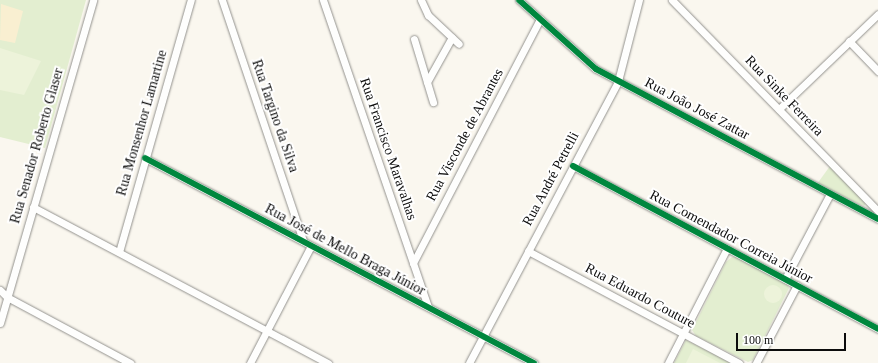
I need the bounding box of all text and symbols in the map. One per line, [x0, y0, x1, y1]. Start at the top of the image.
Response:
street label: Rua Monsenhor Lamartine [113, 48, 171, 198]
street label: Rua Sinke Ferreira [741, 52, 827, 140]
street label: Rua Targino da Silva [248, 57, 302, 175]
street label: Rua Visconde de Abrantes [423, 65, 507, 205]
street label: Rua Senador Roberto Glaser [7, 67, 67, 225]
street label: Rua João José Zattar [642, 74, 752, 144]
street label: Rua Francisco Maravalhas [356, 76, 420, 222]
street label: Rua André Petrelli [519, 129, 583, 229]
street label: Rua Comendador Correia Júnior [647, 187, 815, 287]
street label: Rua José de Mello Braga Júnior [262, 201, 428, 299]
street label: Rua Eduardo Couture [582, 260, 698, 332]
scale bar [738, 325, 848, 351]
text: 100 m [743, 333, 773, 347]

